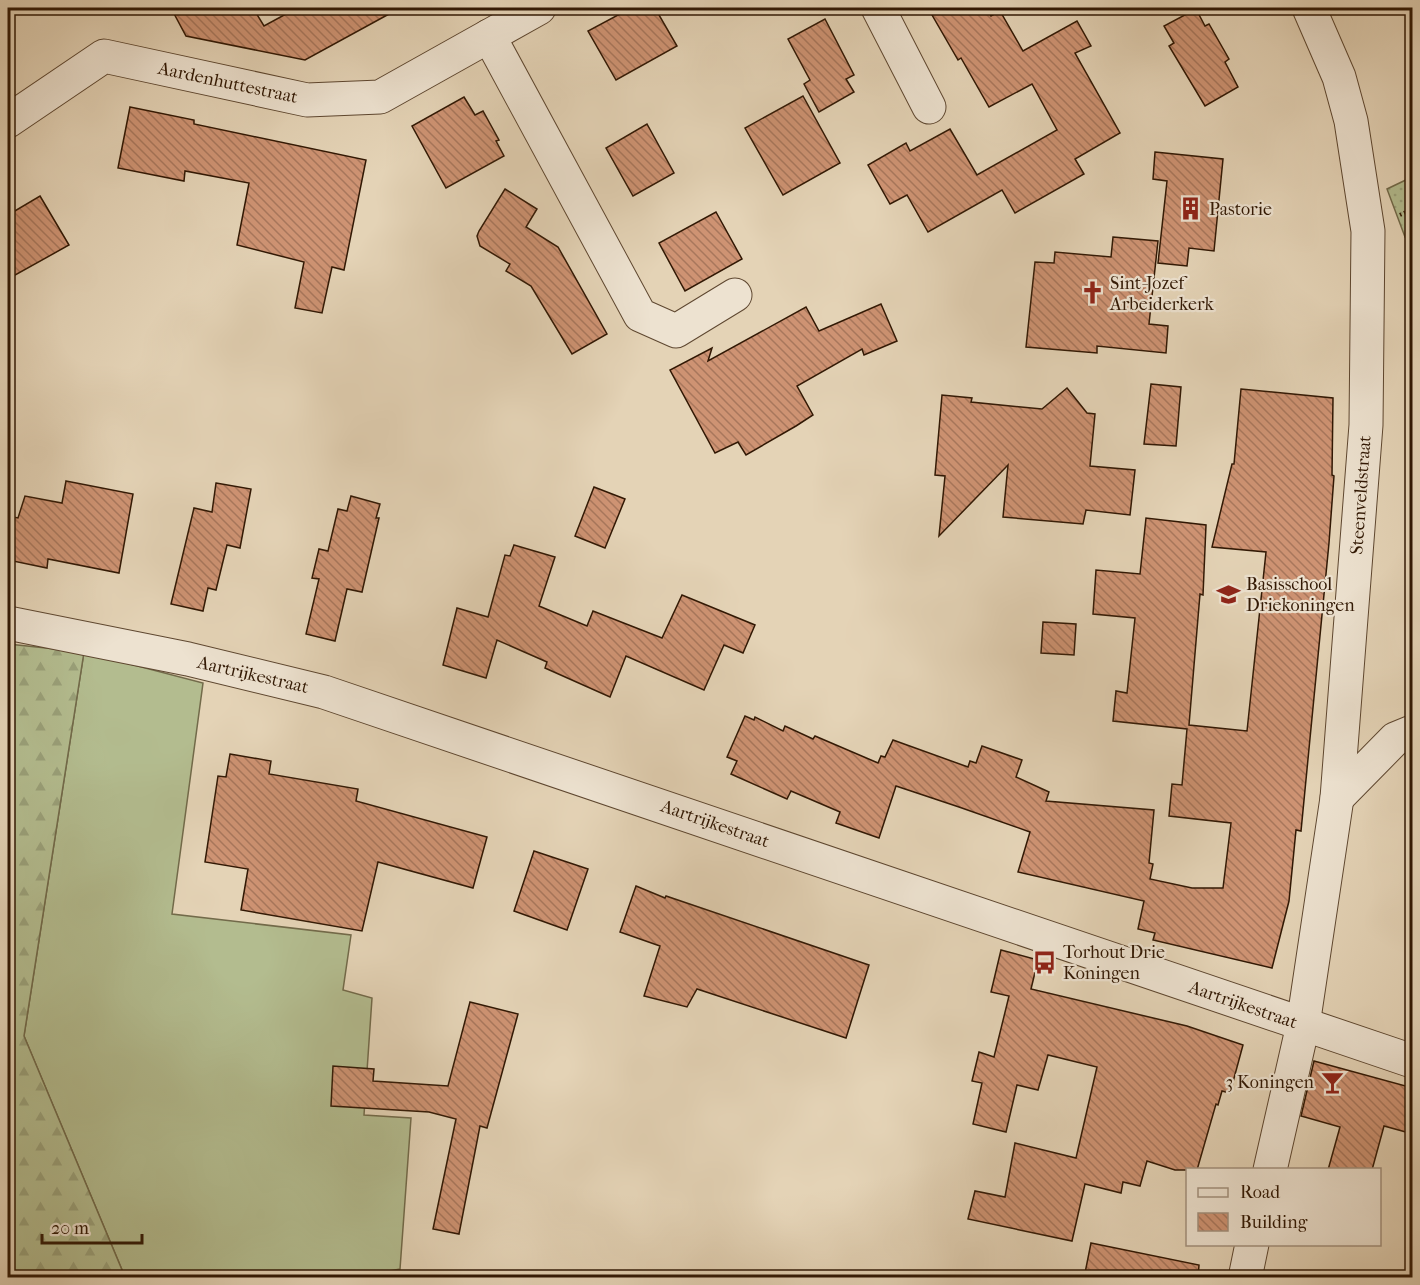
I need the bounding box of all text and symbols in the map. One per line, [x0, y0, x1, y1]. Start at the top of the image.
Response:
street label: Aardenhuttestraat [155, 58, 300, 108]
building icon: Pastorie [1178, 196, 1204, 222]
place label: Pastorie [1209, 199, 1272, 220]
place label: Sint-Jozef Arbeiderkerk [1109, 273, 1214, 315]
church icon: Sint-Jozef Arbeiderkerk [1079, 280, 1105, 306]
street label: Steenveldstraat [1346, 434, 1376, 555]
place label: Basisschool Driekoningen [1246, 574, 1355, 616]
school or university icon: Basisschool Driekoningen [1215, 581, 1241, 607]
street label: Aartrijkestraat [194, 652, 311, 698]
street label: Aartrijkestraat [657, 795, 773, 853]
place label: Torhout Drie Koningen [1063, 942, 1165, 984]
bus stop icon: Torhout Drie Koningen [1032, 949, 1058, 975]
street label: Aartrijkestraat [1185, 976, 1301, 1034]
bar icon: 3 Koningen [1319, 1069, 1345, 1095]
place label: 3 Koningen [1226, 1072, 1315, 1093]
legend [1186, 1168, 1381, 1246]
text: Road [1240, 1182, 1280, 1203]
scale bar [42, 1207, 142, 1245]
text: Building [1240, 1212, 1308, 1233]
text: 20 m [51, 1218, 89, 1239]

